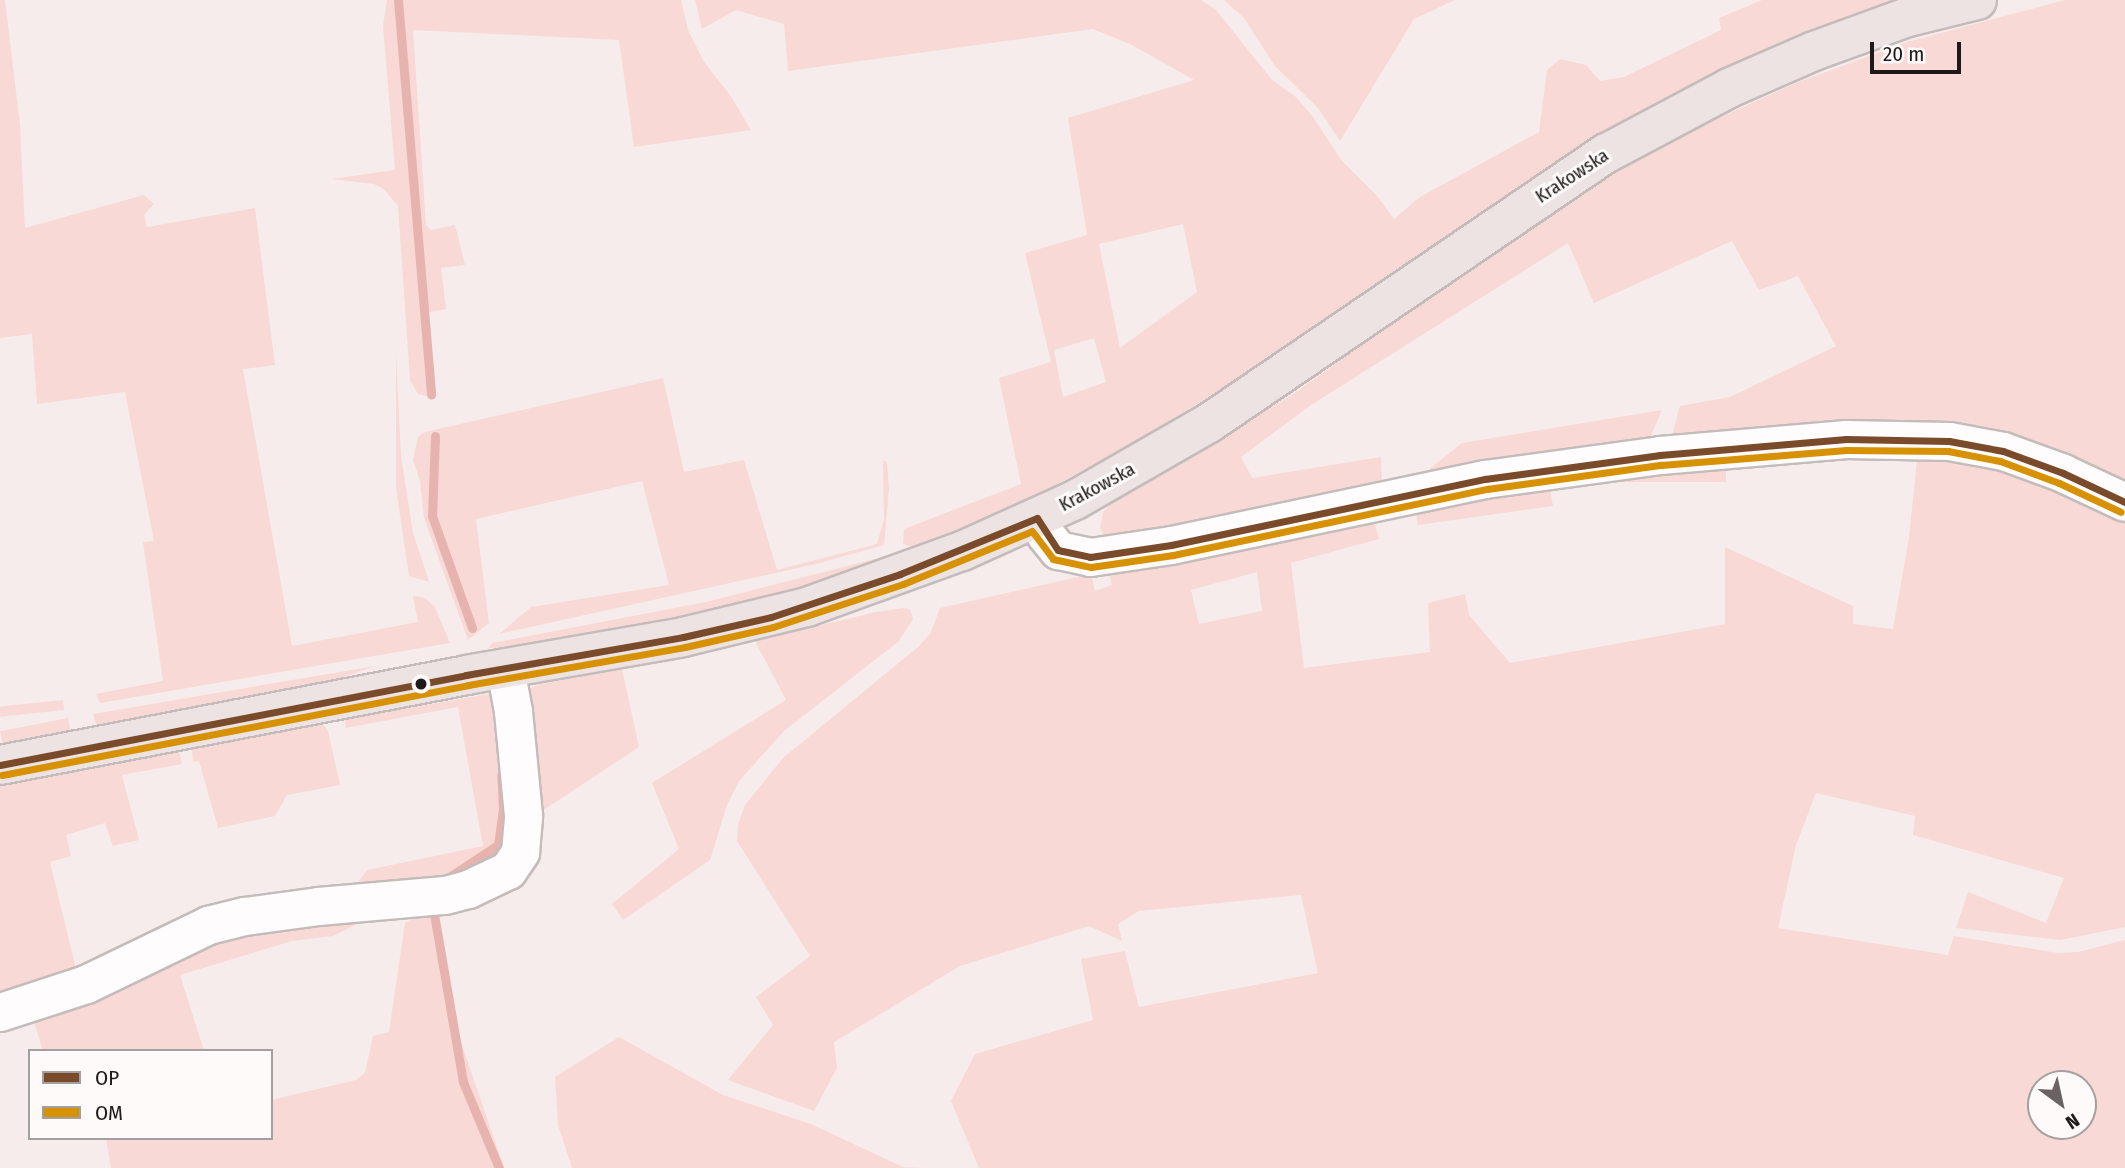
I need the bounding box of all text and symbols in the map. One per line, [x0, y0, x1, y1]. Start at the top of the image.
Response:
scale bar [1873, 28, 1964, 72]
text: 20 m [1883, 41, 1924, 67]
street label: Krakowska [1531, 144, 1613, 208]
street label: Krakowska [1055, 458, 1139, 516]
unlabelled marker [414, 677, 428, 691]
legend [28, 1049, 273, 1140]
text: OP [95, 1065, 119, 1091]
north arrow [2027, 1070, 2097, 1140]
text: OM [95, 1100, 123, 1126]
text: N [2062, 1109, 2084, 1134]

